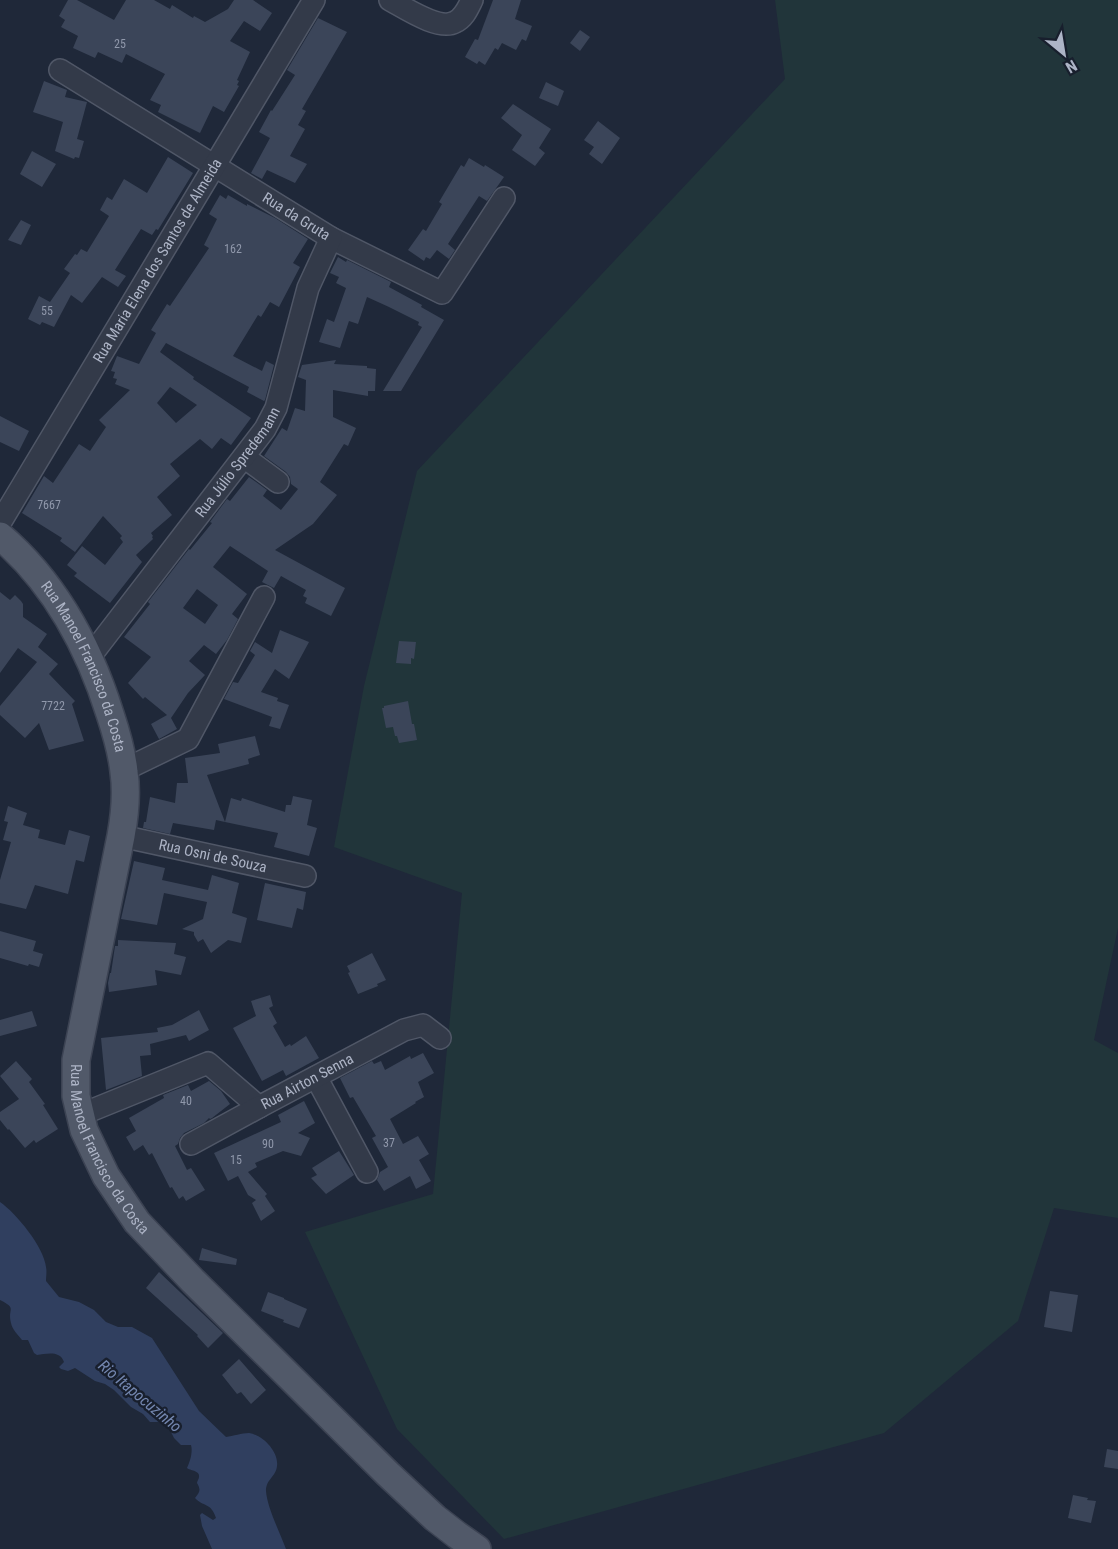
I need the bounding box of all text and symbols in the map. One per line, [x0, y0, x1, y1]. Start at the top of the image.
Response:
north arrow [1034, 24, 1094, 84]
house number: 25 [114, 37, 126, 51]
text: N [1062, 56, 1080, 77]
street label: Rua Maria Elena dos Santos de Almeida [89, 155, 226, 366]
street label: Rua da Gruta [259, 189, 333, 244]
house number: 162 [224, 242, 242, 256]
house number: 55 [41, 304, 53, 318]
street label: Rua Júlio Spredemann [191, 404, 284, 521]
house number: 7667 [37, 498, 61, 512]
street label: Rua Manoel Francisco da Costa [37, 578, 130, 754]
house number: 7722 [41, 699, 65, 713]
street label: Rua Osni de Souza [157, 835, 269, 876]
street label: Rua Airton Senna [258, 1050, 356, 1113]
street label: Rua Manoel Francisco da Costa [67, 1064, 153, 1238]
house number: 40 [180, 1094, 192, 1108]
house number: 37 [383, 1136, 395, 1150]
house number: 90 [262, 1137, 274, 1151]
house number: 15 [230, 1153, 242, 1167]
water label: Rio Itapocuzinho [95, 1356, 185, 1436]

